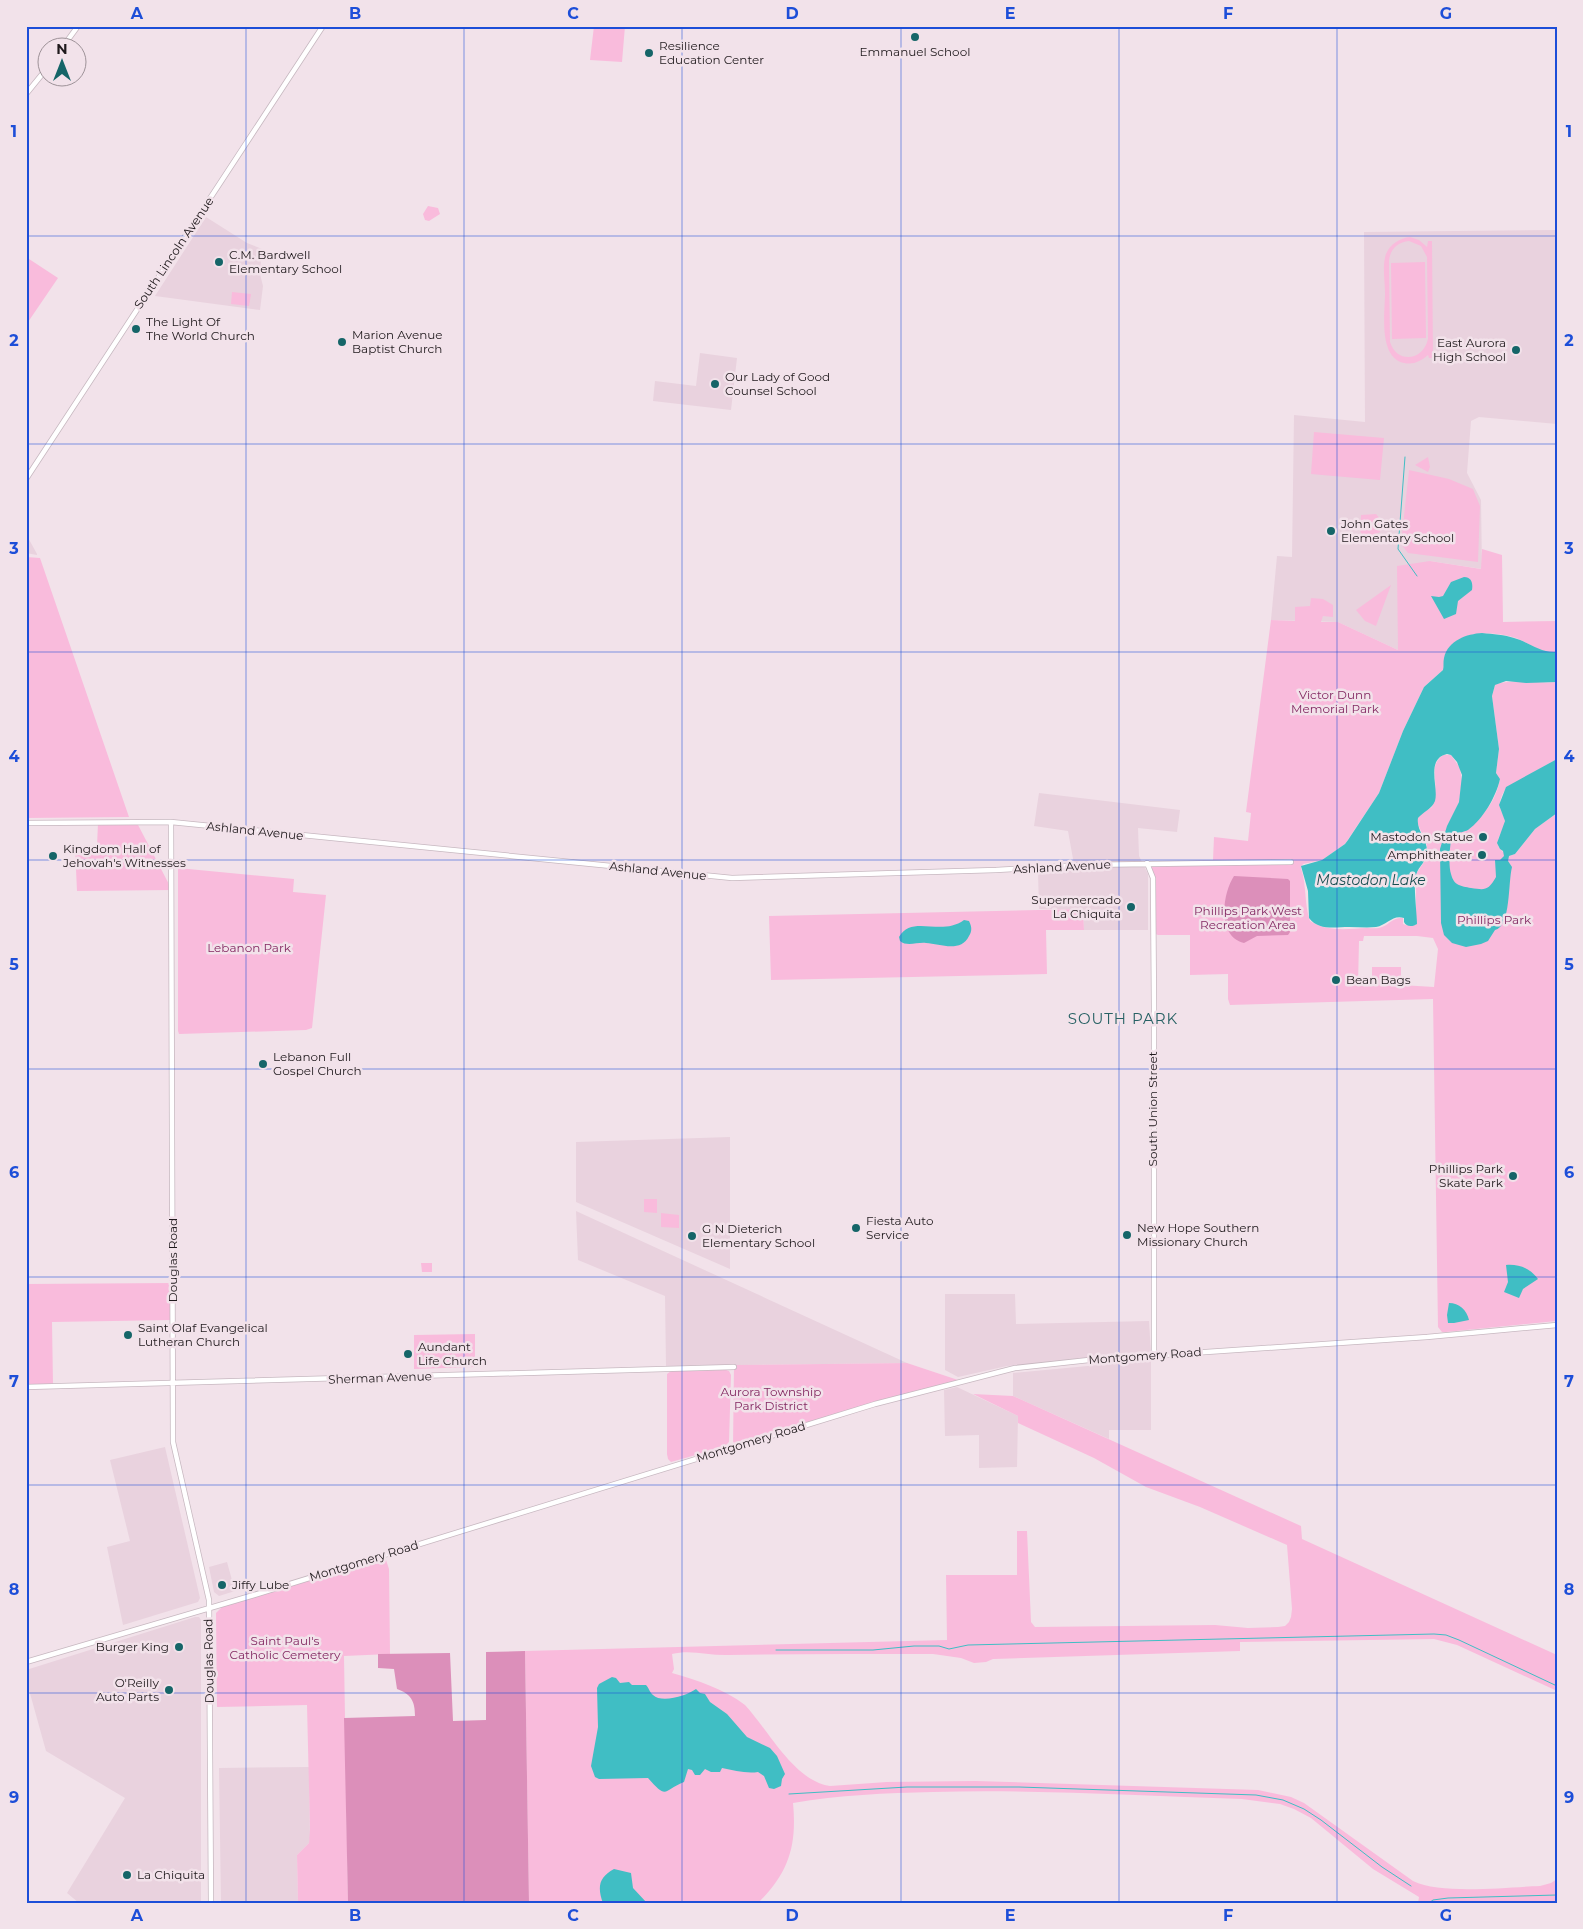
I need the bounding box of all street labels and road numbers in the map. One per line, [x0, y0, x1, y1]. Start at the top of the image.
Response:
street label: South Lincoln Avenue [131, 194, 217, 311]
street label: Ashland Avenue [206, 818, 304, 843]
street label: Ashland Avenue [1013, 856, 1111, 877]
street label: Ashland Avenue [609, 858, 707, 883]
street label: South Union Street [1145, 1051, 1160, 1167]
street label: Douglas Road [165, 1218, 180, 1302]
street label: Montgomery Road [1088, 1344, 1202, 1367]
street label: Sherman Avenue [328, 1368, 432, 1387]
street label: Montgomery Road [695, 1418, 807, 1465]
street label: Montgomery Road [308, 1537, 420, 1584]
street label: Douglas Road [200, 1619, 217, 1703]

